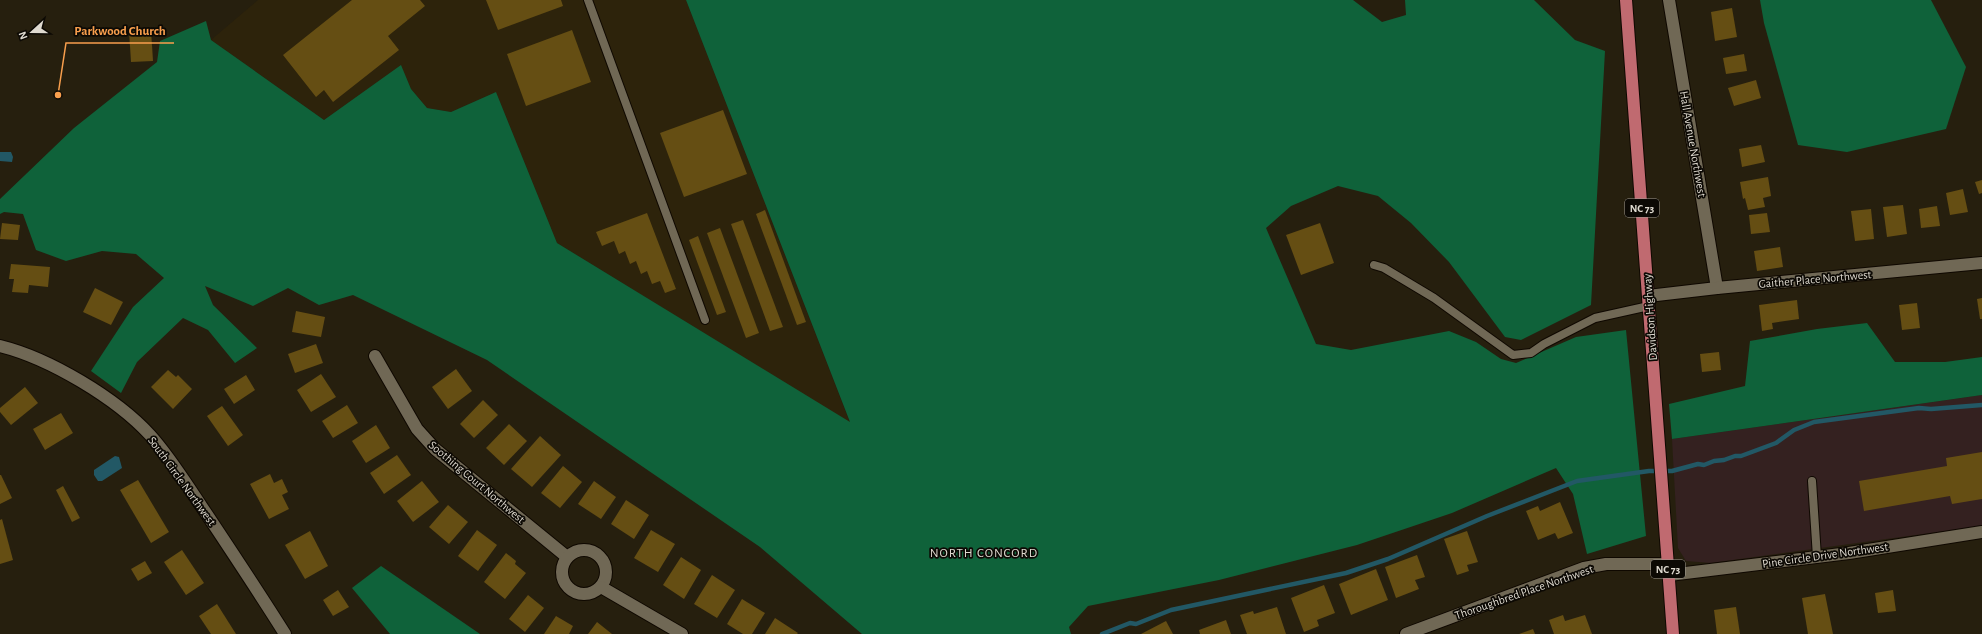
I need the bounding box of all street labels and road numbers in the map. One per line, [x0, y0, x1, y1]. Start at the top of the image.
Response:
street label: Hall Avenue Northwest [1678, 90, 1708, 198]
road number: NC 73 [1625, 199, 1659, 217]
street label: Gaither Place Northwest [1758, 268, 1872, 290]
street label: Davidson Highway [1641, 273, 1660, 361]
street label: South Circle Northwest [146, 434, 218, 528]
street label: Soothing Court Northwest [427, 439, 527, 526]
street label: Pine Circle Drive Northwest [1761, 540, 1889, 570]
road number: NC 73 [1651, 560, 1685, 578]
street label: Thoroughbred Place Northwest [1453, 563, 1595, 621]

